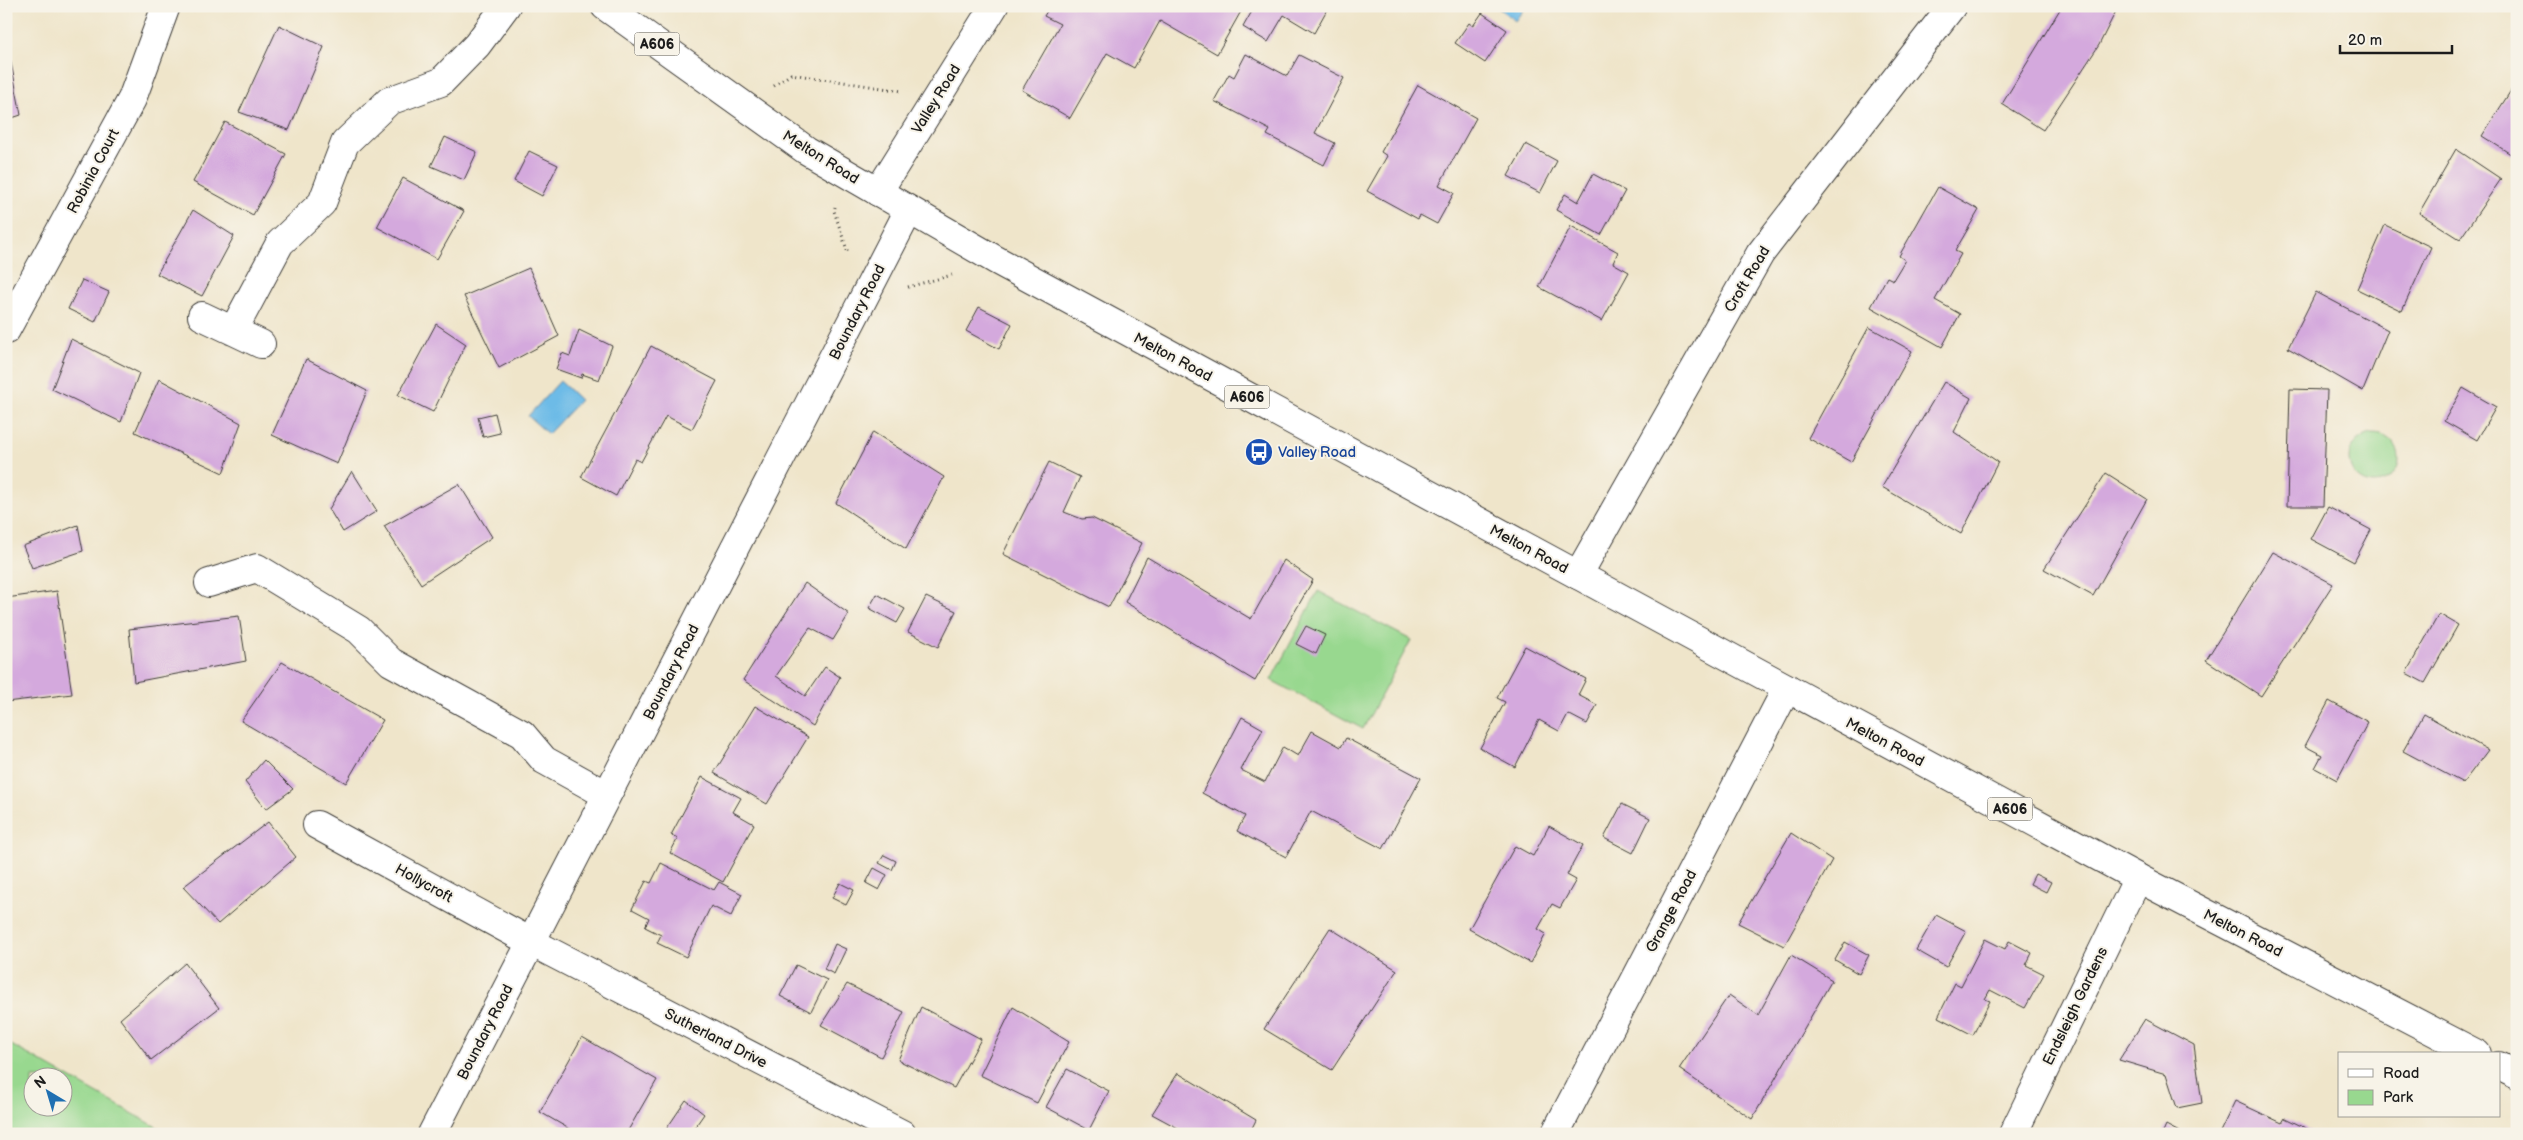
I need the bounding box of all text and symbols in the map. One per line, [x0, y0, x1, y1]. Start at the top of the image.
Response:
scale bar [2340, 22, 2453, 54]
text: 20 m [2348, 31, 2382, 50]
road number: A606 [634, 33, 680, 56]
street label: Valley Road [908, 61, 965, 137]
street label: Robinia Court [63, 125, 124, 217]
street label: Melton Road [779, 126, 863, 188]
street label: Croft Road [1720, 243, 1775, 316]
street label: Boundary Road [825, 261, 890, 363]
street label: Melton Road [1130, 329, 1215, 386]
road number: A606 [1224, 386, 1270, 408]
bus stop icon: Valley Road [1244, 437, 1274, 467]
place label: Valley Road [1278, 443, 1356, 462]
street label: Melton Road [1486, 521, 1571, 578]
street label: Boundary Road [639, 621, 704, 723]
street label: Melton Road [1842, 714, 1927, 771]
road number: A606 [1988, 798, 2032, 821]
street label: Hollycroft [391, 860, 456, 907]
street label: Grange Road [1642, 867, 1701, 956]
street label: Melton Road [2200, 905, 2286, 962]
street label: Endsleigh Gardens [2039, 943, 2113, 1068]
street label: Boundary Road [453, 981, 518, 1083]
street label: Sutherland Drive [661, 1004, 770, 1073]
legend [2338, 1052, 2500, 1118]
text: Road [2383, 1064, 2419, 1083]
north arrow [22, 1068, 72, 1118]
text: N [31, 1072, 50, 1092]
text: Park [2383, 1088, 2414, 1107]

